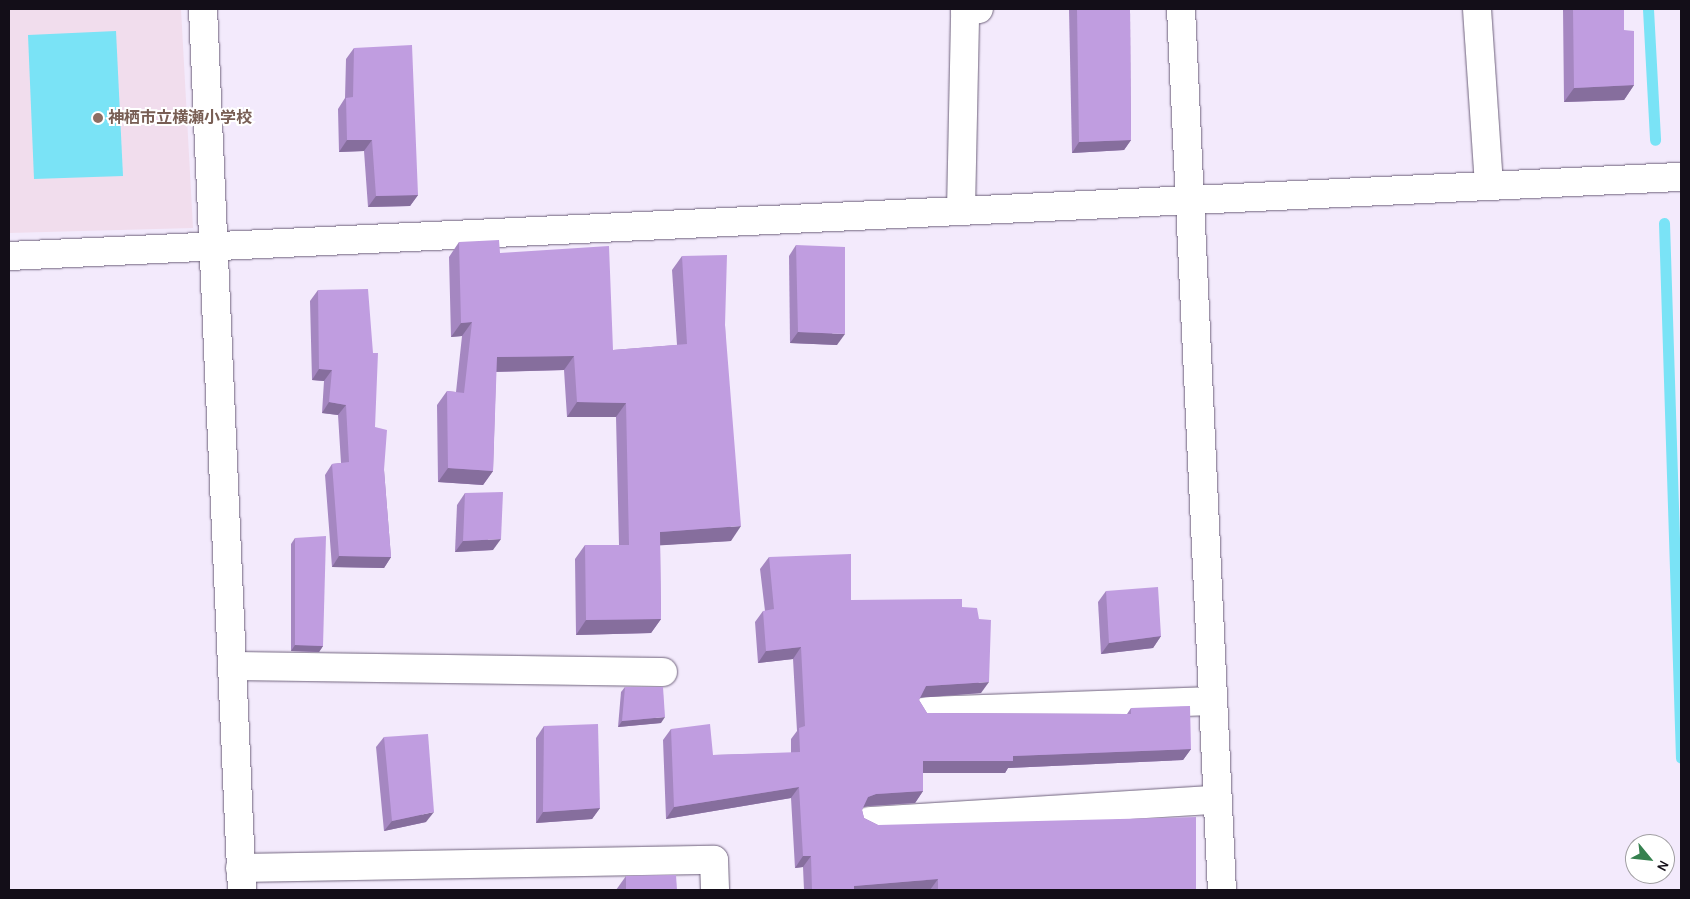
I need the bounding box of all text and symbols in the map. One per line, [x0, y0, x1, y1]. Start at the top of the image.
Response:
place label: 神栖市立横瀬小学校 [108, 108, 252, 128]
marker: 神栖市立横瀬小学校 [92, 112, 104, 124]
north arrow [1625, 834, 1675, 884]
text: N [1653, 857, 1673, 874]

